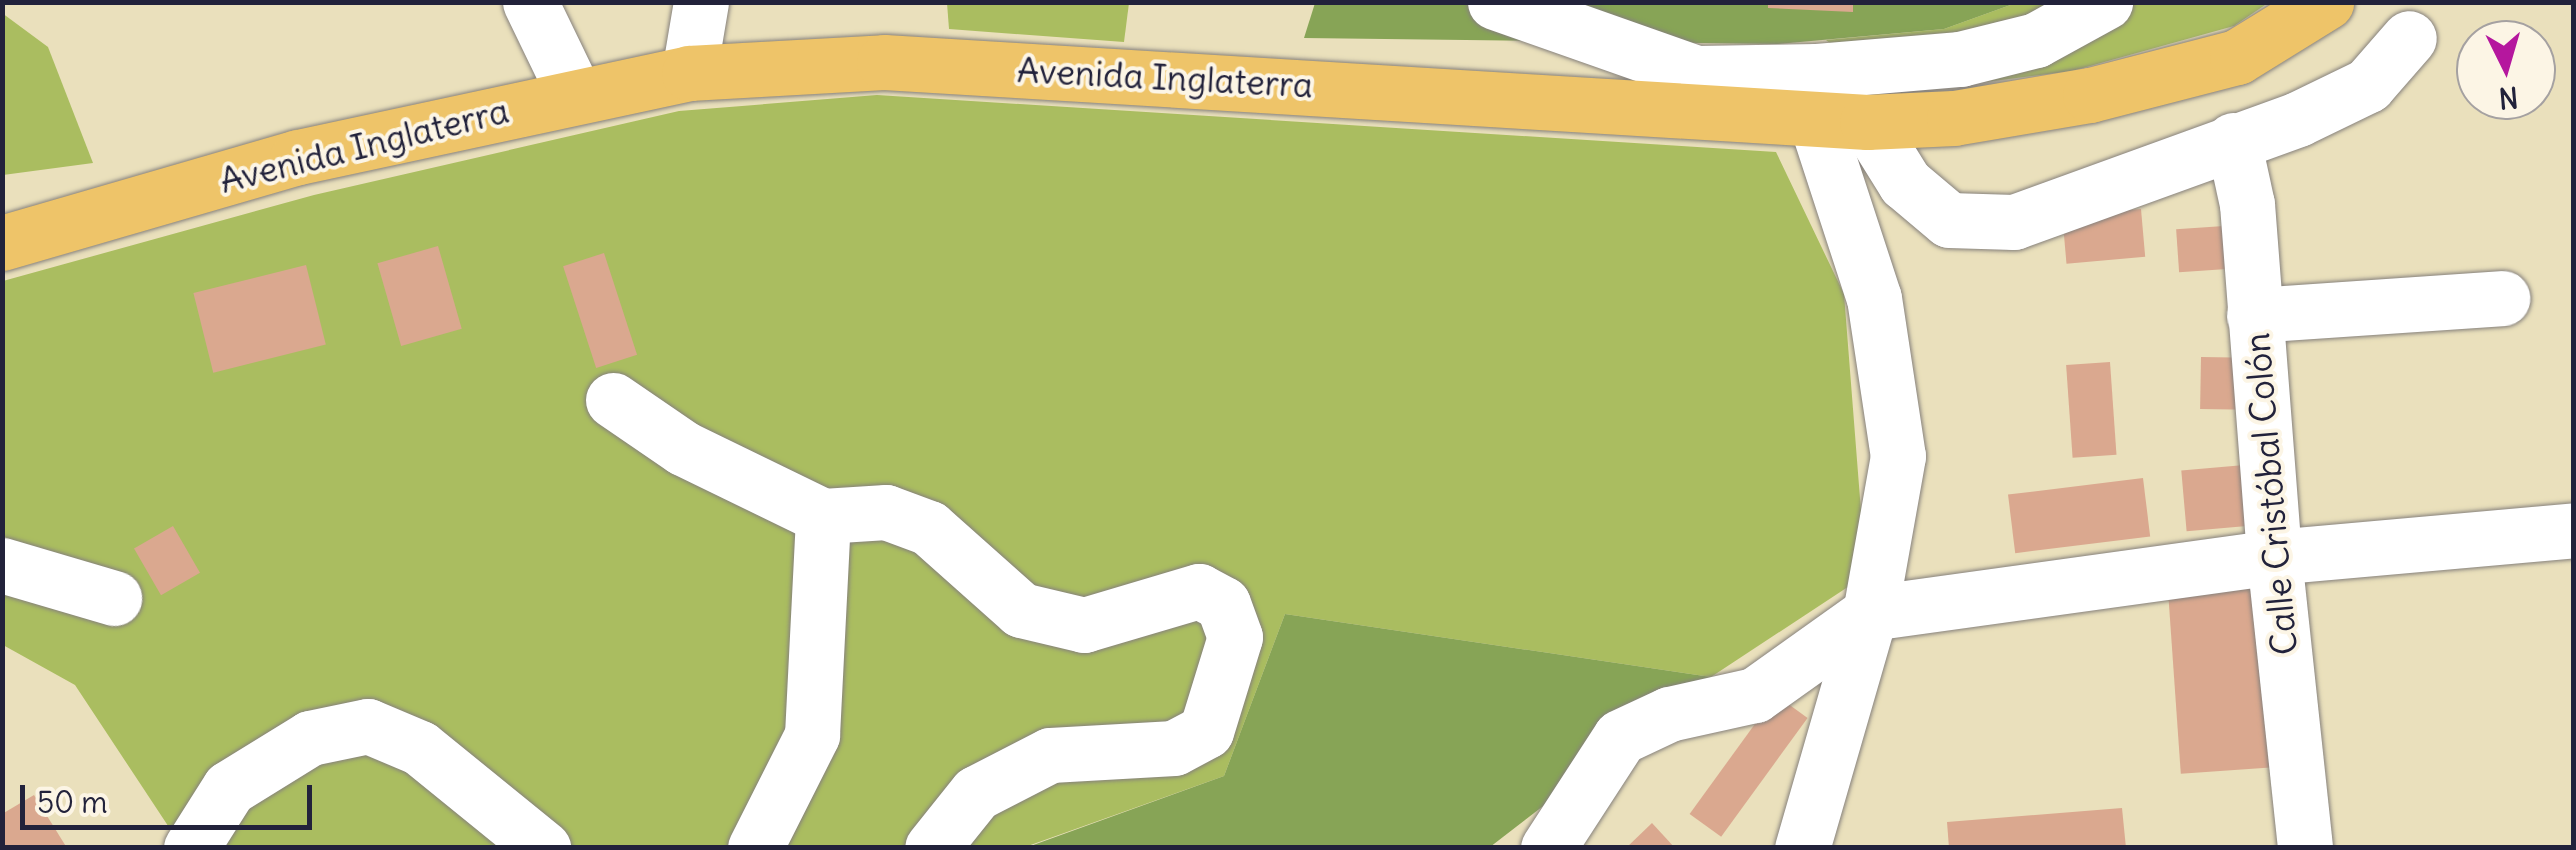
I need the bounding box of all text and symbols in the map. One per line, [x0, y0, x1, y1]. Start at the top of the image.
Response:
north arrow [2456, 20, 2556, 120]
street label: Avenida Inglaterra [1016, 48, 1314, 106]
text: N [2497, 79, 2520, 117]
street label: Avenida Inglaterra [215, 89, 513, 201]
street label: Calle Cristóbal Colón [2235, 331, 2305, 657]
scale bar [25, 765, 318, 827]
text: 50 m [37, 783, 107, 821]

